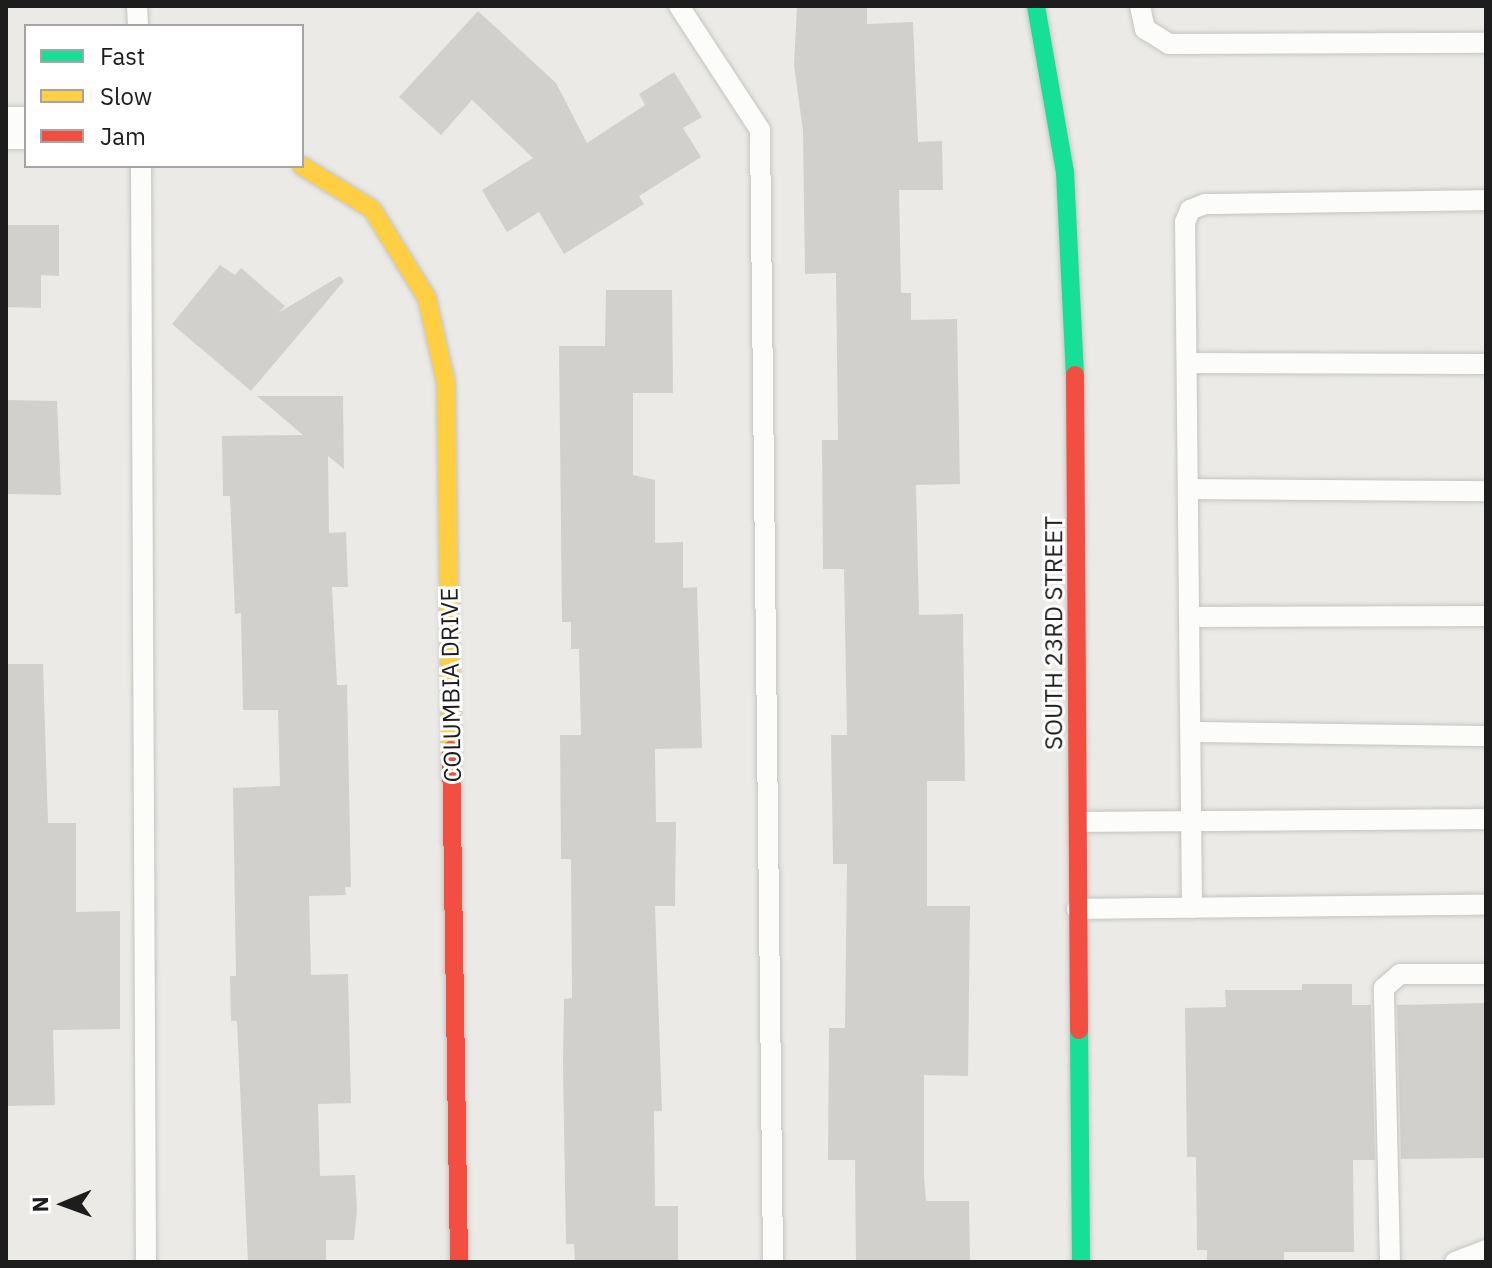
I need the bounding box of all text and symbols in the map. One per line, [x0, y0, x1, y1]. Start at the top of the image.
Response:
legend [24, 24, 304, 168]
text: Fast [100, 40, 145, 72]
text: Slow [100, 80, 152, 112]
text: Jam [100, 120, 146, 152]
street label: SOUTH 23RD STREET [1040, 516, 1068, 750]
street label: COLUMBIA DRIVE [435, 587, 467, 783]
north arrow [24, 1164, 104, 1244]
text: N [25, 1196, 54, 1213]

